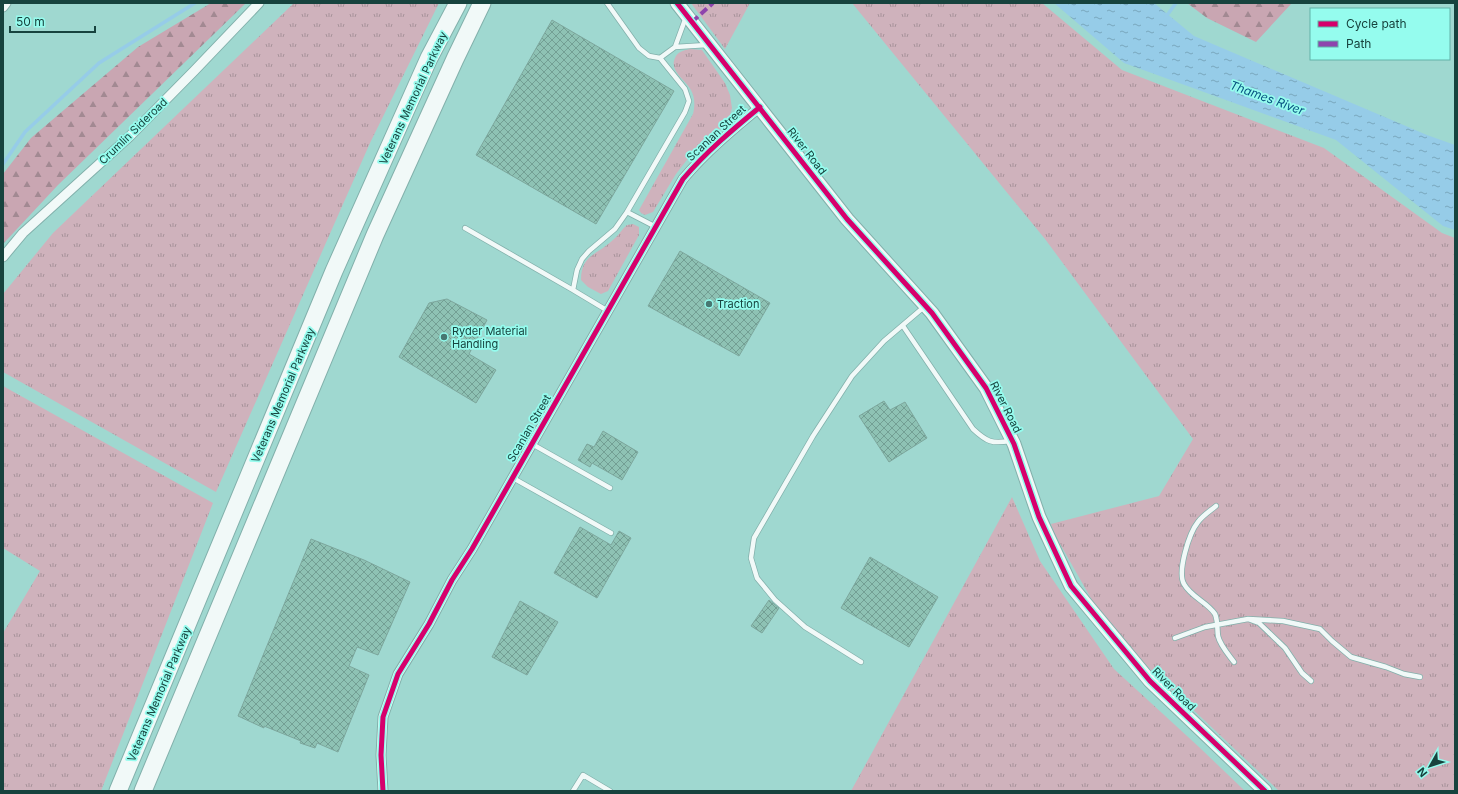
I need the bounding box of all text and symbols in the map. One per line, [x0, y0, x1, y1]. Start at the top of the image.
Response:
scale bar [10, 8, 95, 34]
legend [1310, 8, 1450, 60]
text: 50 m [16, 14, 45, 29]
text: Cycle path [1346, 16, 1407, 31]
street label: Veterans Memorial Parkway [376, 29, 450, 167]
text: Path [1346, 36, 1371, 51]
water label: Thames River [1228, 77, 1307, 118]
street label: Crumlin Sideroad [96, 95, 170, 167]
street label: Scanlan Street [684, 102, 749, 164]
street label: River Road [784, 125, 830, 177]
place label: Traction [717, 297, 759, 311]
marker: Traction [704, 299, 714, 309]
place label: Ryder Material Handling [452, 324, 527, 351]
street label: Veterans Memorial Parkway [248, 325, 318, 465]
marker: Ryder Material Handling [439, 332, 449, 342]
street label: River Road [987, 379, 1025, 435]
street label: Scanlan Street [504, 391, 554, 464]
street label: Veterans Memorial Parkway [124, 624, 194, 764]
street label: River Road [1149, 664, 1199, 714]
north arrow [1410, 746, 1450, 786]
text: N [1414, 765, 1430, 780]

